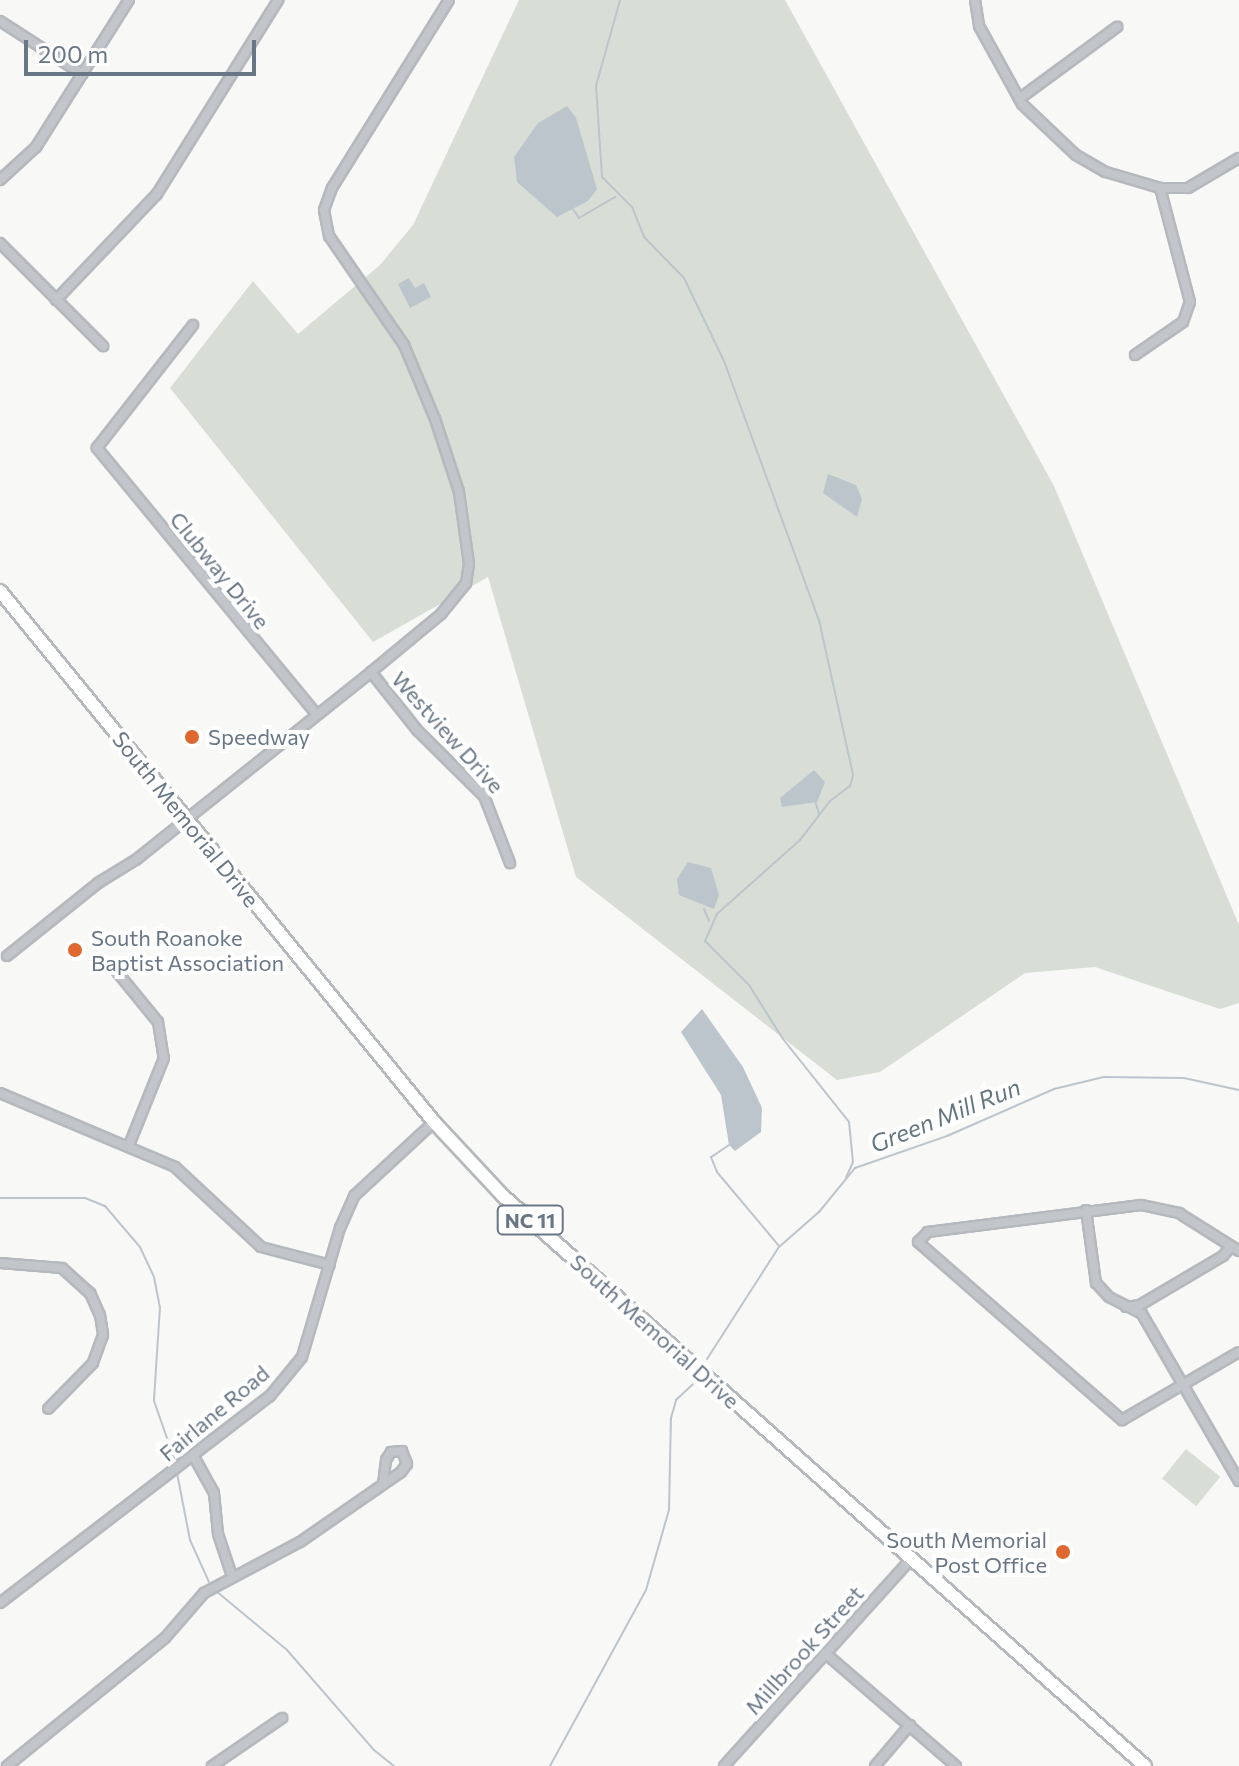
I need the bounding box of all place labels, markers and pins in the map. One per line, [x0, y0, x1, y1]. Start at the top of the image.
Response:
place label: Speedway [208, 724, 310, 750]
marker: Speedway [183, 728, 201, 746]
place label: South Roanoke Baptist Association [91, 924, 284, 976]
marker: South Roanoke Baptist Association [66, 941, 84, 959]
place label: South Memorial Post Office [886, 1526, 1047, 1578]
marker: South Memorial Post Office [1054, 1543, 1072, 1561]

